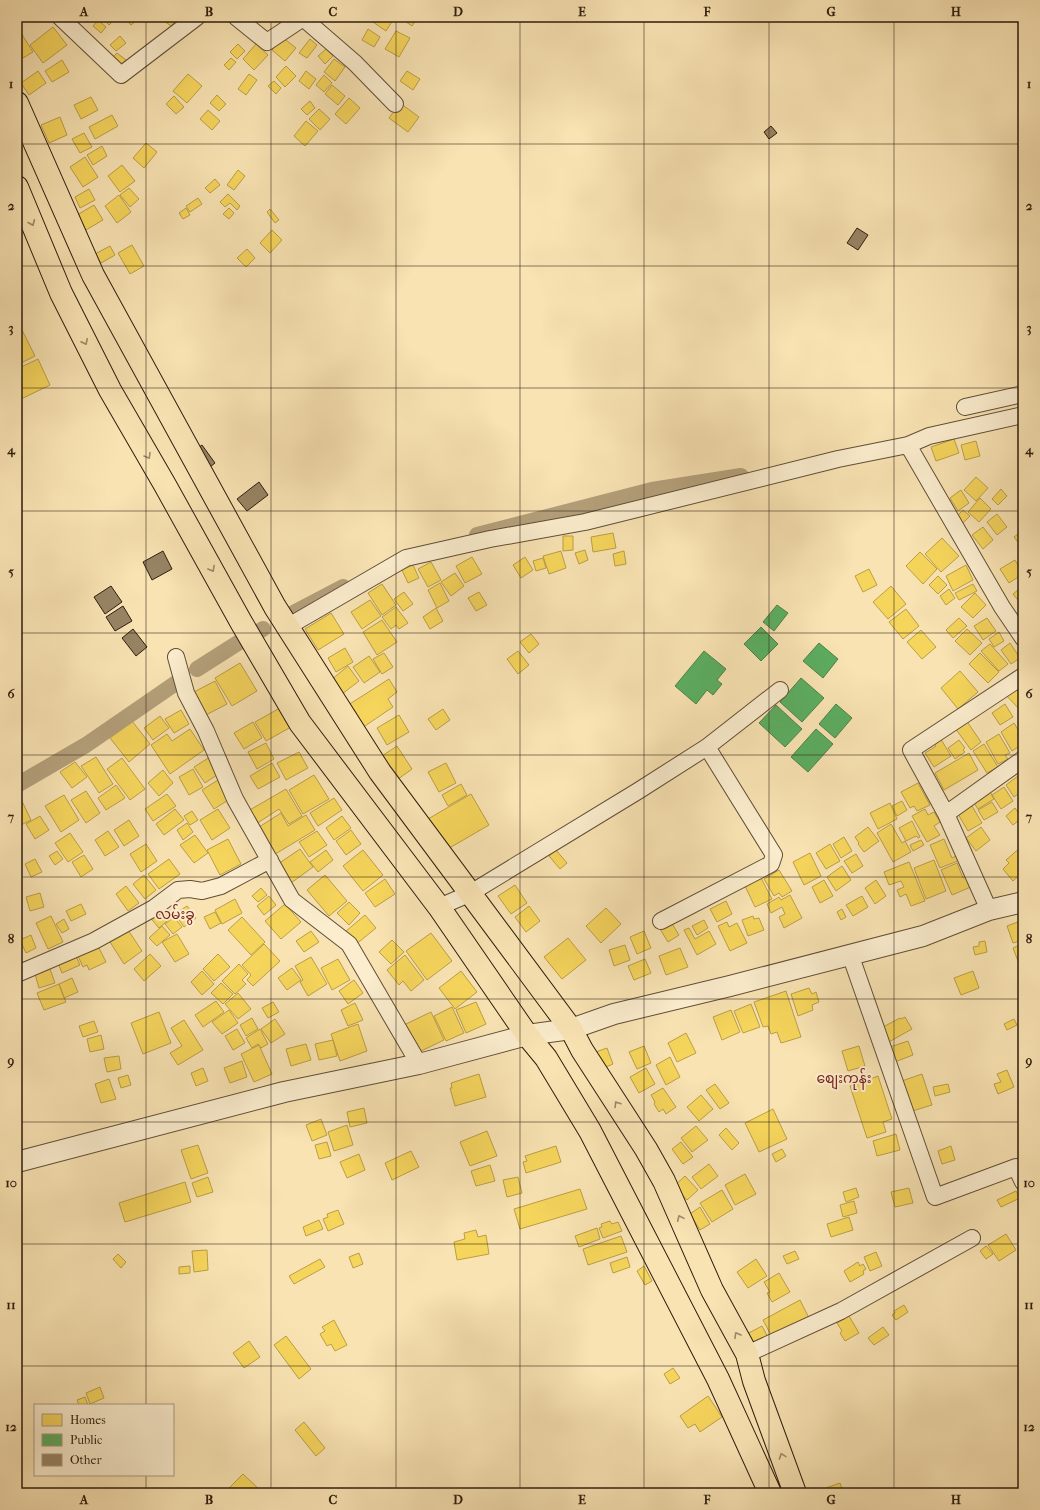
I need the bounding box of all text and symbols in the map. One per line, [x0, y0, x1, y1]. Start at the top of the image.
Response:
text: A [79, 4, 89, 19]
text: B [205, 4, 214, 19]
text: C [329, 4, 338, 19]
text: D [453, 4, 463, 19]
text: E [578, 4, 586, 19]
text: F [703, 4, 711, 19]
text: G [826, 4, 836, 19]
text: H [951, 4, 962, 19]
text: 1 [9, 76, 14, 91]
text: 1 [1027, 76, 1032, 91]
text: 2 [8, 198, 15, 213]
text: 2 [1026, 198, 1033, 213]
one-way arrow [27, 219, 35, 227]
text: 3 [8, 320, 14, 336]
text: 3 [1026, 320, 1032, 336]
one-way arrow [81, 338, 88, 345]
text: 4 [6, 442, 16, 458]
text: 4 [1024, 442, 1034, 458]
one-way arrow [144, 452, 151, 459]
text: 5 [8, 564, 14, 579]
text: 5 [1026, 564, 1032, 579]
one-way arrow [207, 565, 215, 572]
text: 6 [7, 686, 15, 701]
text: 6 [1025, 686, 1033, 701]
text: 7 [7, 809, 15, 824]
text: 7 [1025, 809, 1033, 824]
district label: လမ်းခွ [155, 904, 195, 925]
text: 8 [8, 931, 15, 946]
text: 8 [1026, 931, 1033, 946]
text: 9 [7, 1053, 15, 1069]
text: 9 [1025, 1053, 1033, 1069]
district label: စျေးကုန်း [816, 1068, 872, 1090]
one-way arrow [615, 1102, 622, 1109]
text: 10 [5, 1175, 17, 1190]
text: 10 [1023, 1175, 1035, 1190]
one-way arrow [677, 1215, 685, 1222]
text: 11 [6, 1297, 16, 1312]
text: 11 [1024, 1297, 1034, 1312]
one-way arrow [734, 1332, 741, 1339]
legend [34, 1404, 174, 1476]
text: Homes [70, 1413, 106, 1427]
text: 12 [5, 1419, 17, 1434]
text: 12 [1023, 1419, 1035, 1434]
text: Public [70, 1433, 102, 1447]
text: Other [70, 1453, 102, 1467]
one-way arrow [778, 1453, 786, 1460]
text: A [79, 1492, 89, 1507]
text: B [205, 1492, 214, 1507]
text: C [329, 1492, 338, 1507]
text: D [453, 1492, 463, 1507]
text: E [578, 1492, 586, 1507]
text: F [703, 1492, 711, 1507]
text: G [826, 1492, 836, 1507]
text: H [951, 1492, 962, 1507]

